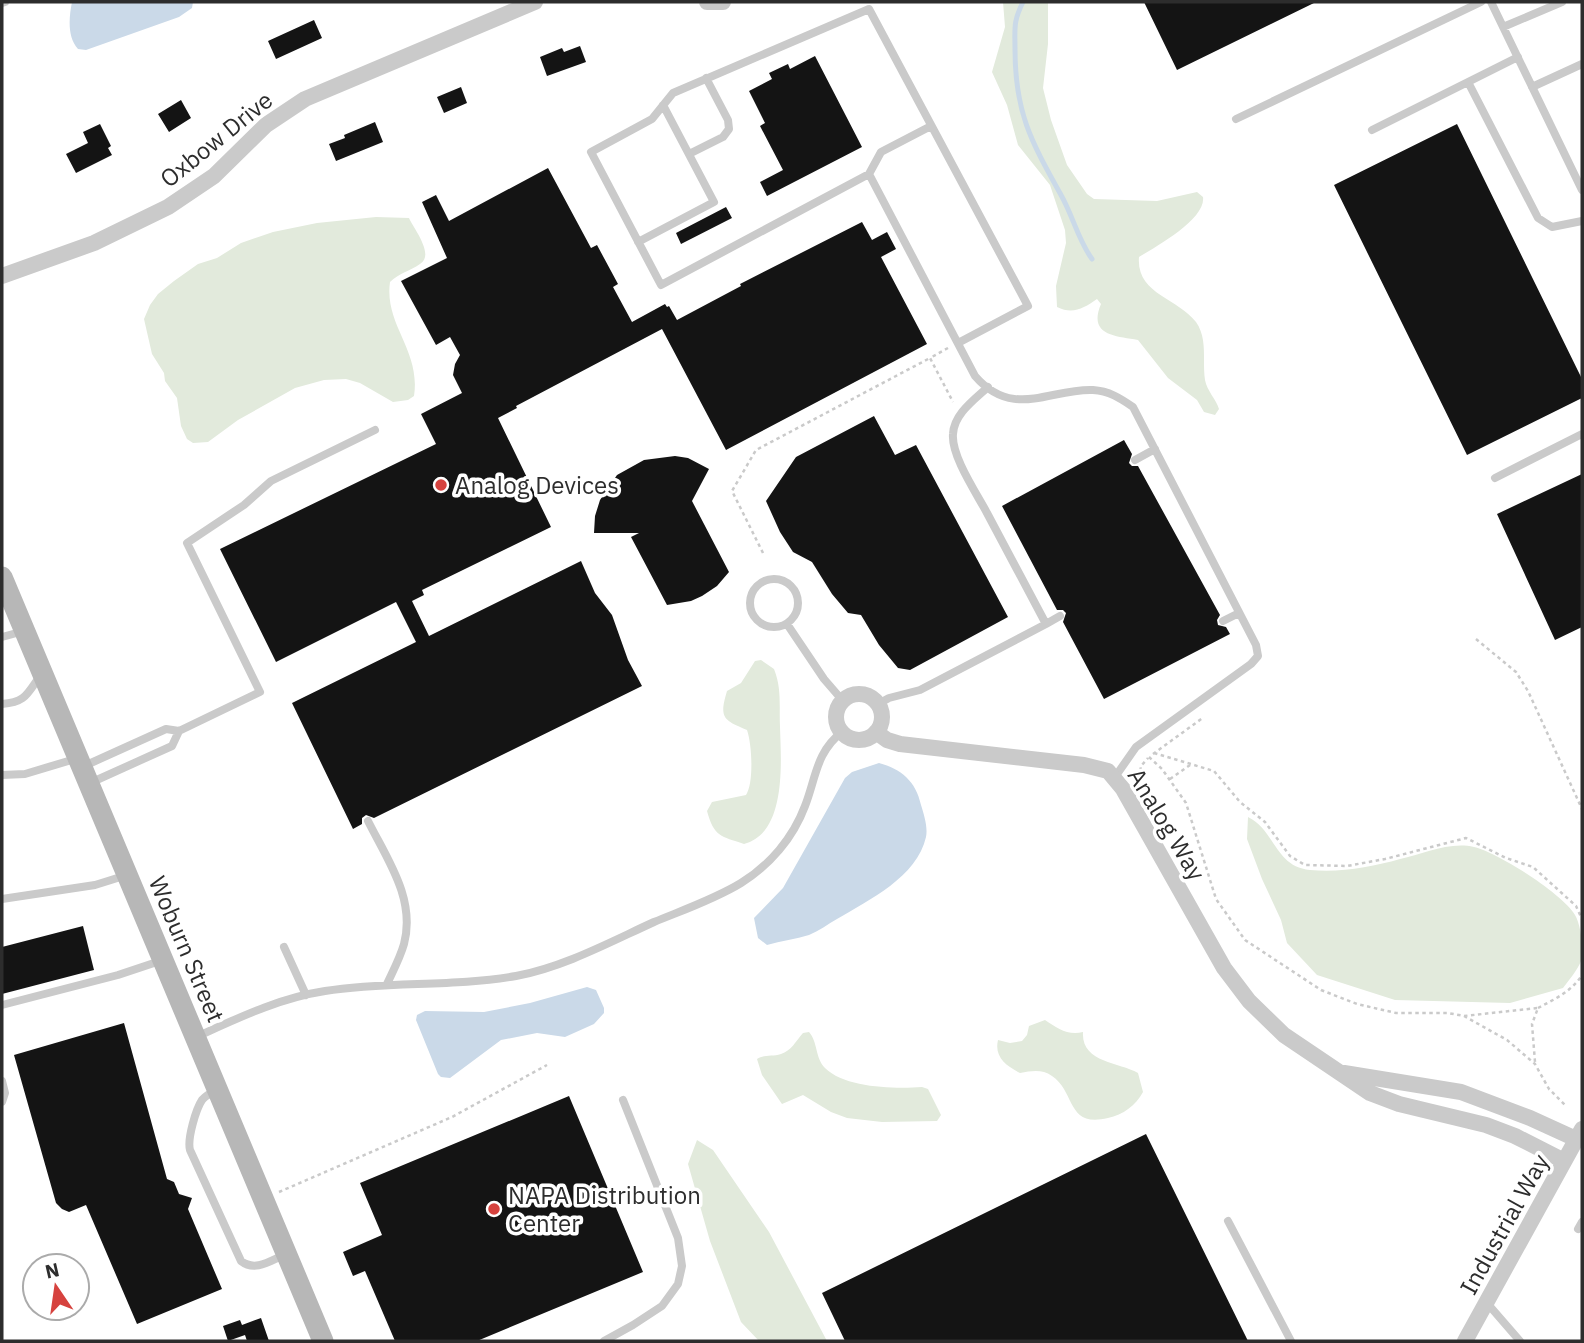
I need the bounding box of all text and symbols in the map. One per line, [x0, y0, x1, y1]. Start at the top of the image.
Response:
street label: Oxbow Drive [153, 84, 279, 194]
place label: Analog Devices [455, 469, 619, 501]
marker: Analog Devices [433, 477, 449, 493]
street label: Analog Way [1121, 762, 1213, 886]
street label: Woburn Street [142, 871, 232, 1027]
street label: Industrial Way [1452, 1148, 1556, 1300]
place label: NAPA Distribution Center [508, 1179, 701, 1239]
marker: NAPA Distribution Center [486, 1201, 502, 1217]
north arrow [21, 1252, 91, 1322]
text: N [43, 1257, 62, 1284]

